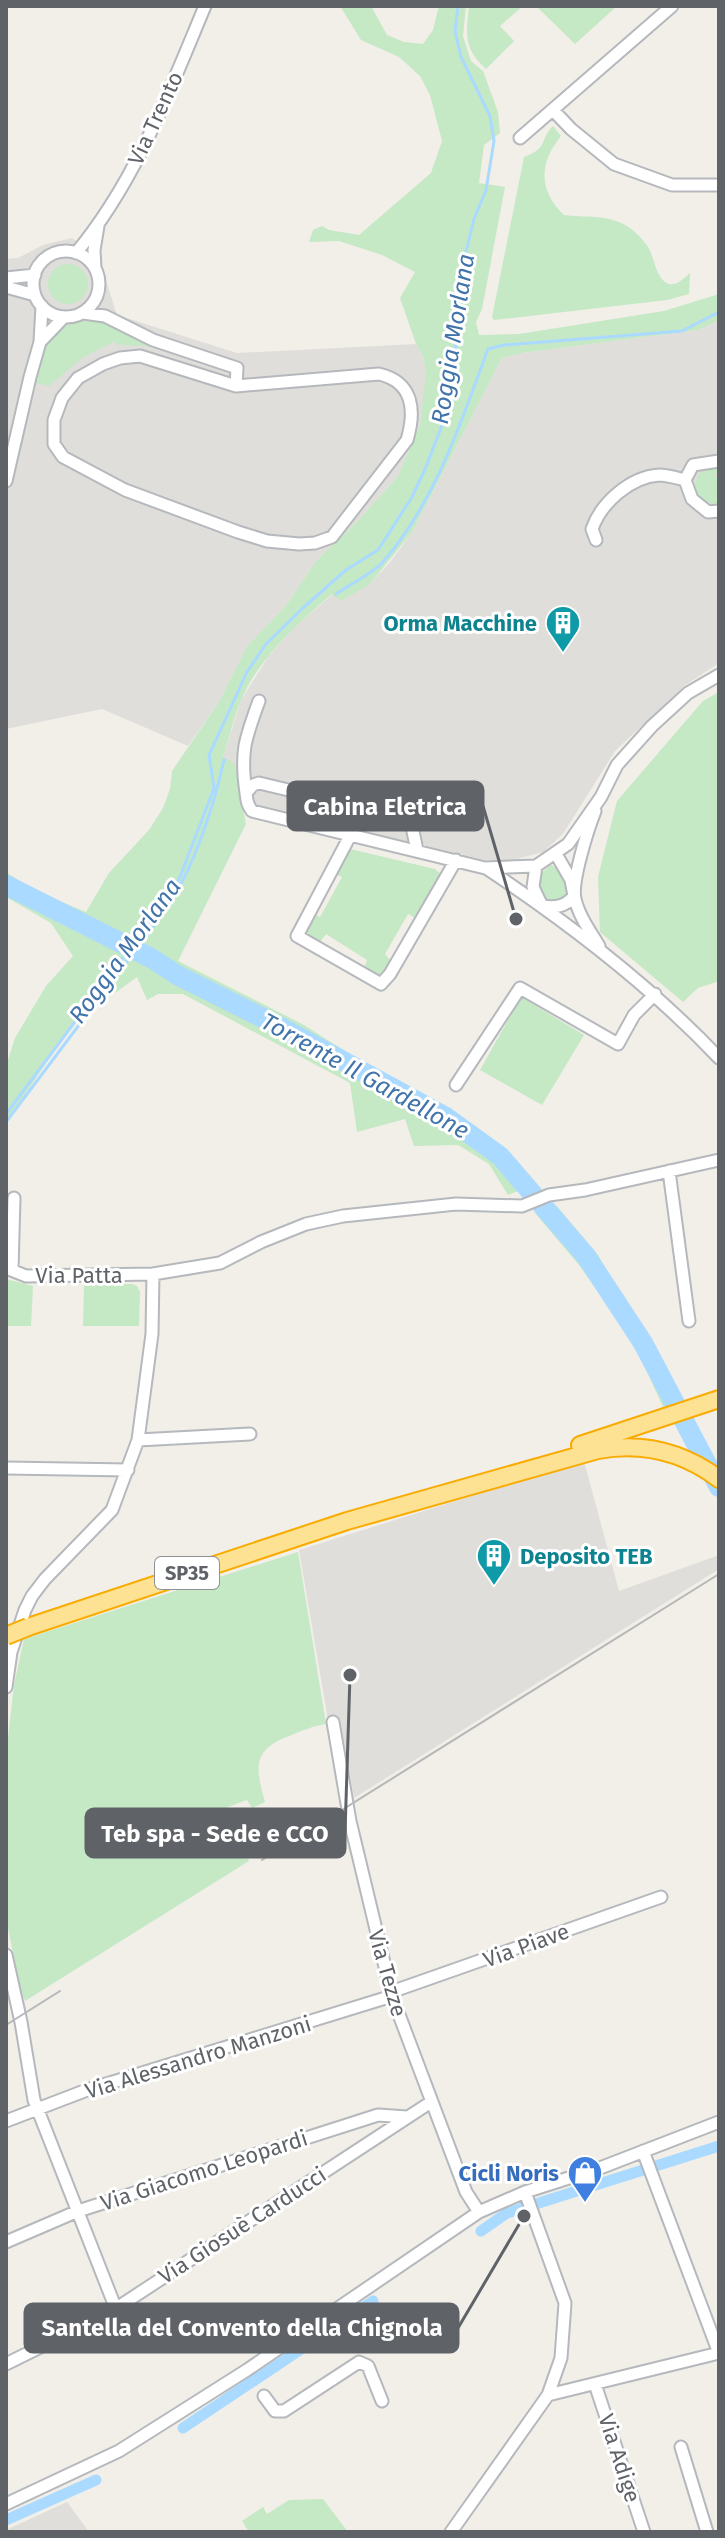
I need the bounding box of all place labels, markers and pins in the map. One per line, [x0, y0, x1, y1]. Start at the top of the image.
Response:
building icon: Orma Macchine [544, 604, 582, 654]
place label: Orma Macchine [383, 610, 537, 637]
callout: Cabina Eletrica [288, 782, 483, 830]
building icon: Deposito TEB [475, 1537, 513, 1587]
place label: Deposito TEB [520, 1543, 652, 1570]
callout: Teb spa - Sede e CCO [86, 1809, 345, 1857]
shop icon: Cicli Noris [566, 2154, 604, 2204]
place label: Cicli Noris [459, 2160, 559, 2187]
callout: Santella del Convento della Chignola [25, 2304, 458, 2352]

